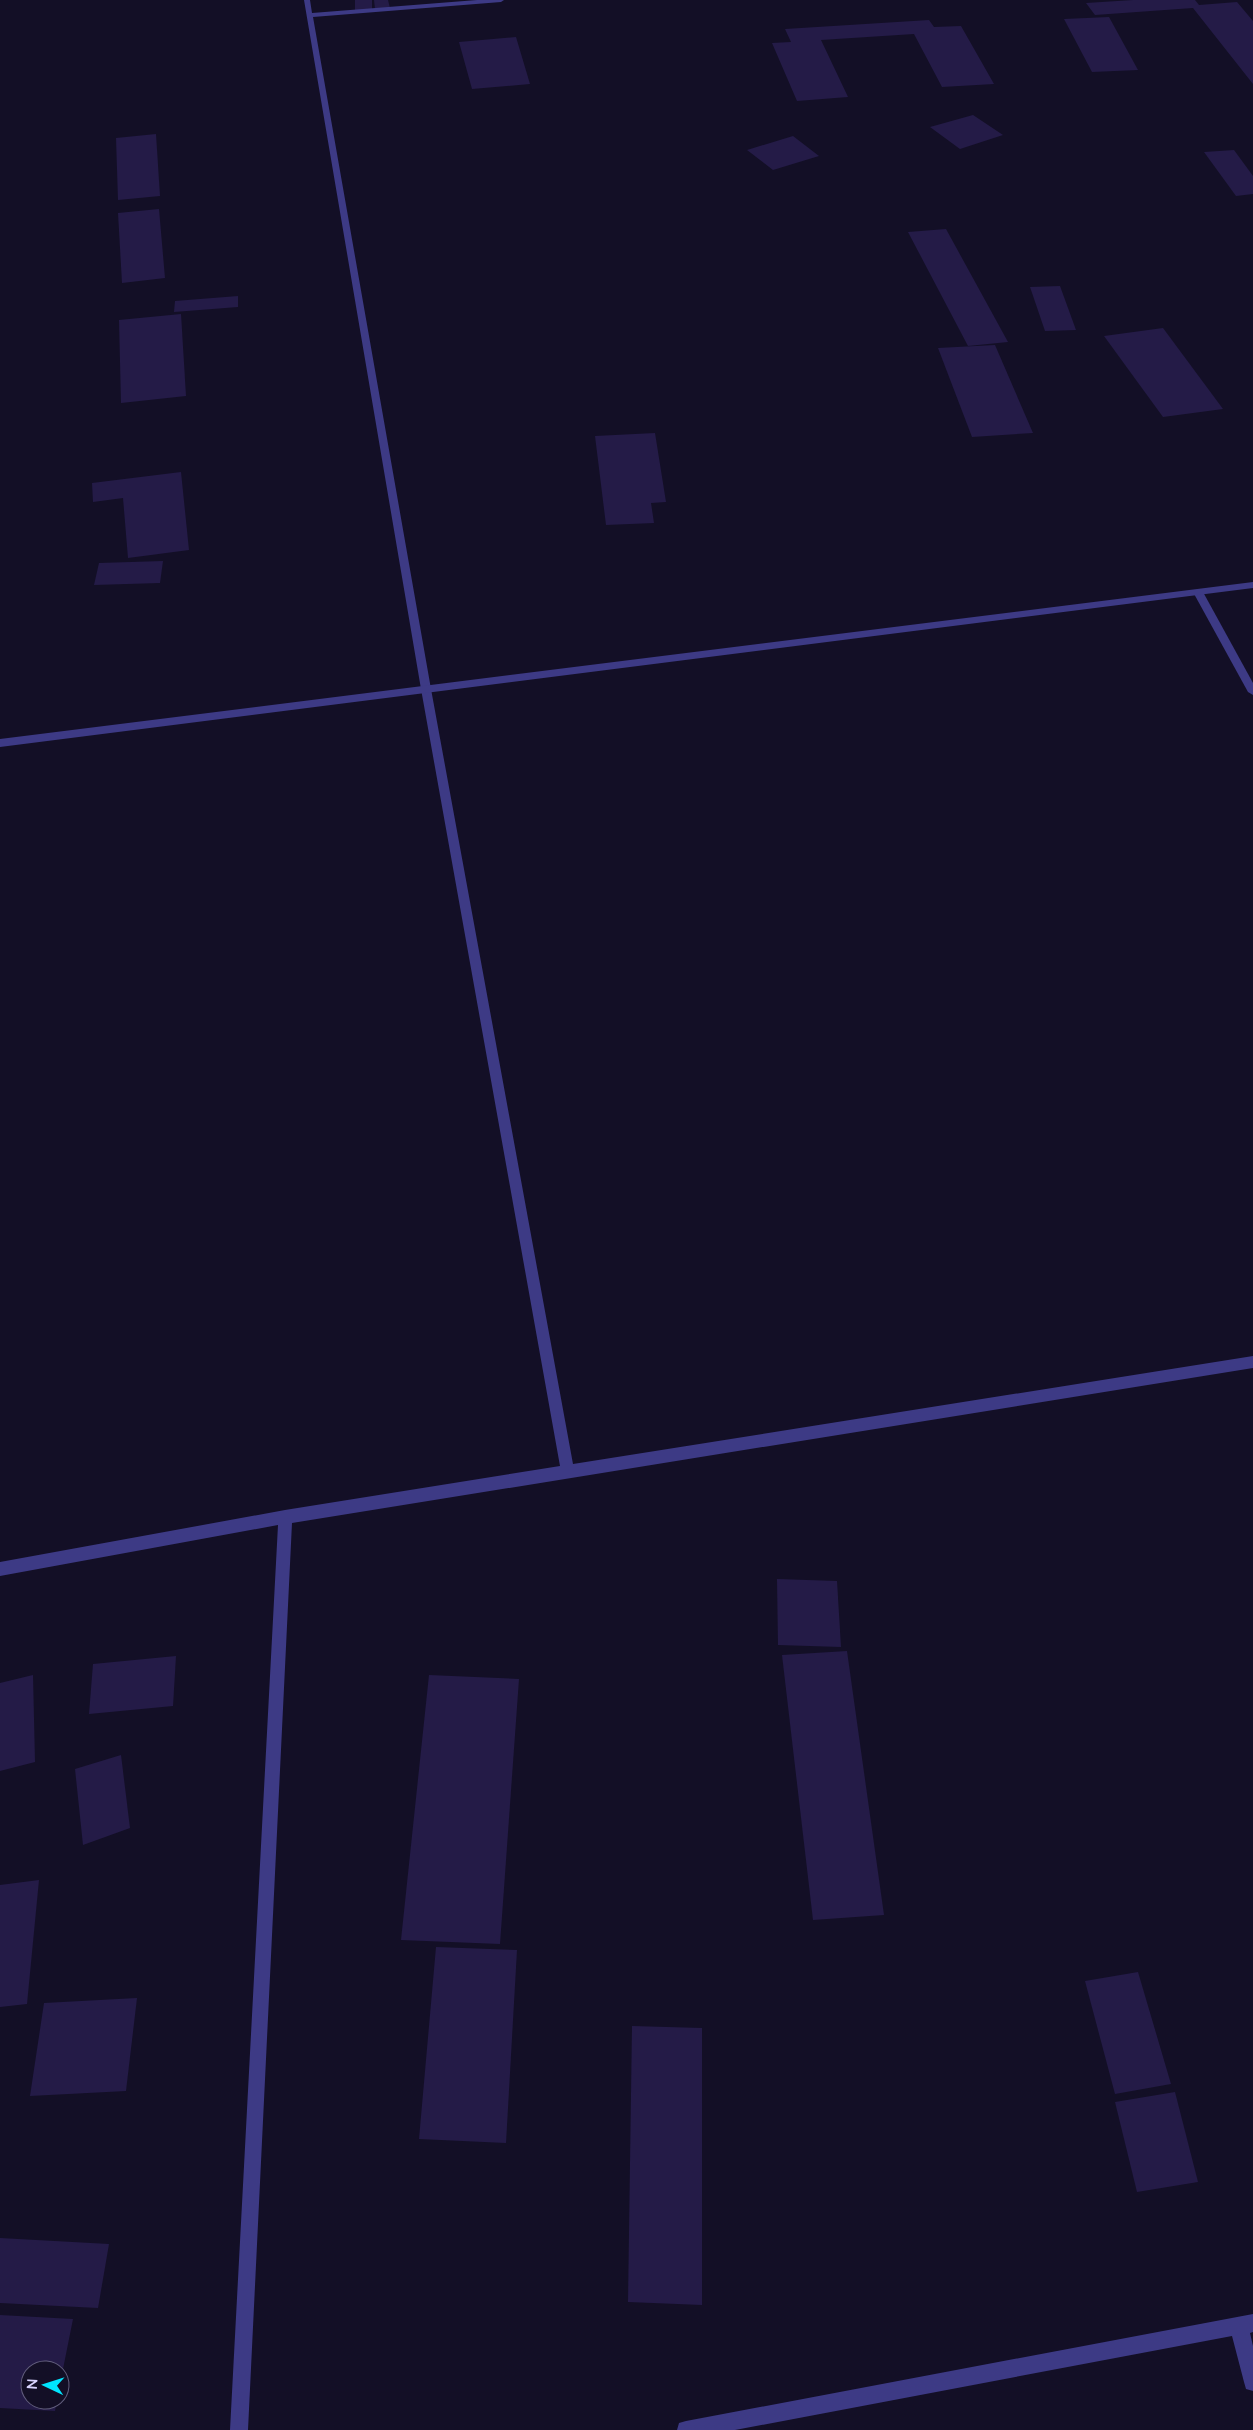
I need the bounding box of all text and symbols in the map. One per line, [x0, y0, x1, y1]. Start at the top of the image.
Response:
north arrow [20, 2360, 70, 2410]
text: N [23, 2378, 40, 2390]

